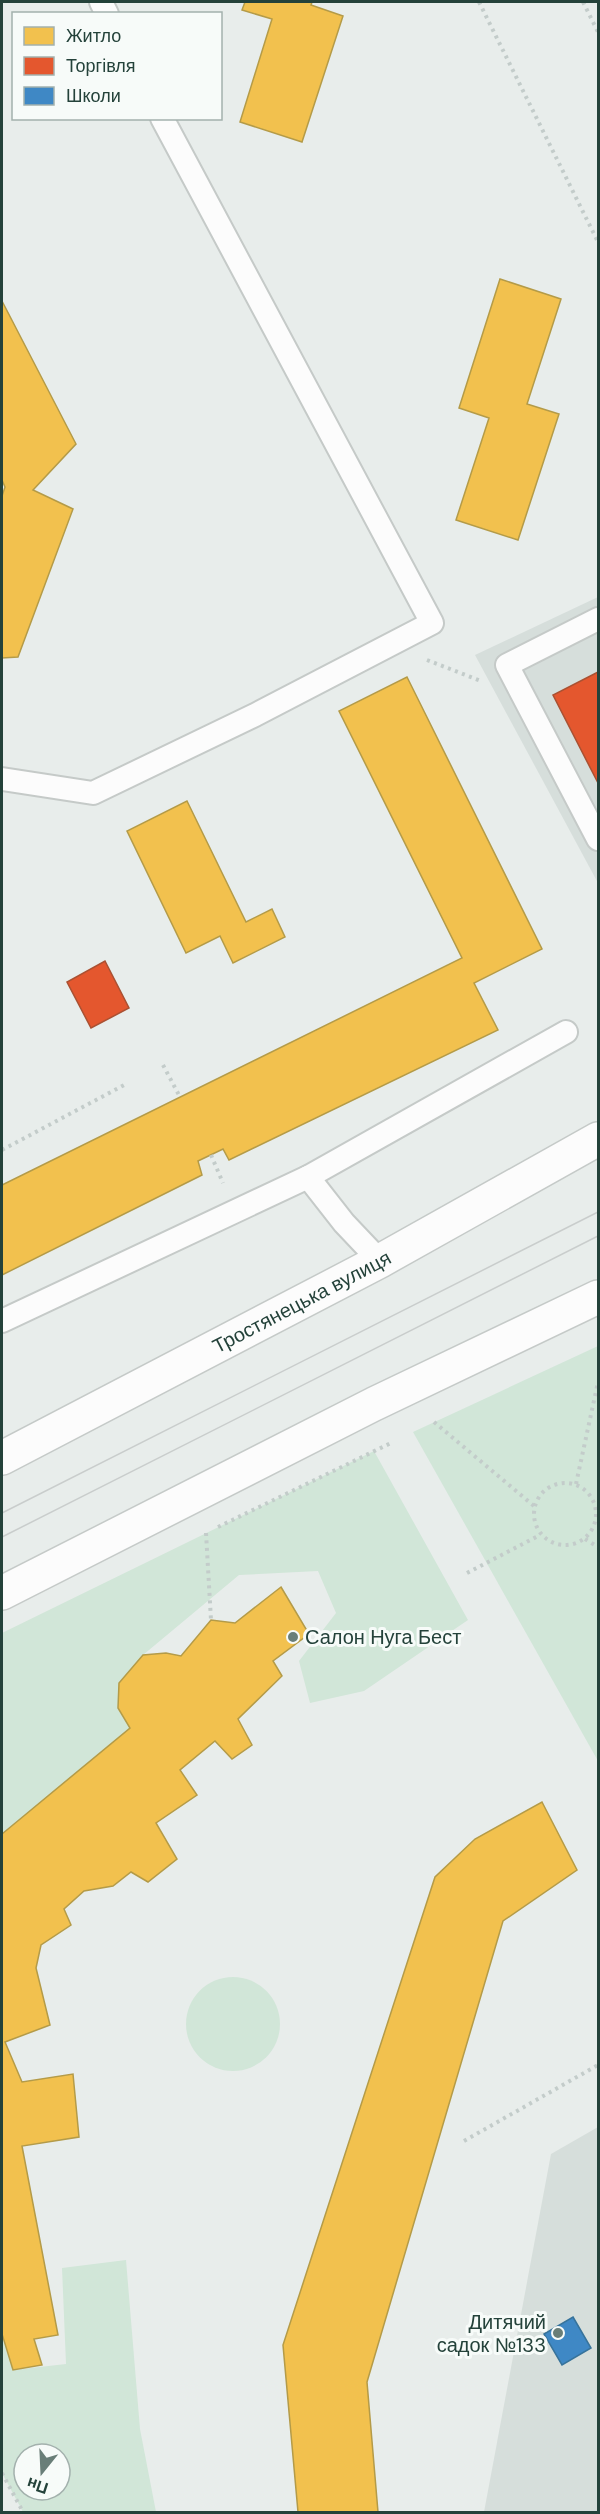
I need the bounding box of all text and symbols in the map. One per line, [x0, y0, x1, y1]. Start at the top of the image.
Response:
legend [12, 12, 222, 120]
text: Житло [66, 24, 121, 48]
text: Торгівля [66, 54, 136, 78]
text: Школи [66, 84, 121, 108]
street label: Тростянецька вулиця [208, 1244, 396, 1359]
place label: Салон Нуга Бест [305, 1624, 461, 1650]
marker: Салон Нуга Бест [286, 1630, 300, 1644]
place label: Дитячий садок №133 [437, 2309, 546, 2358]
marker: Дитячий садок №133 [551, 2326, 565, 2340]
north arrow [12, 2442, 72, 2502]
text: Пн [24, 2473, 51, 2499]

